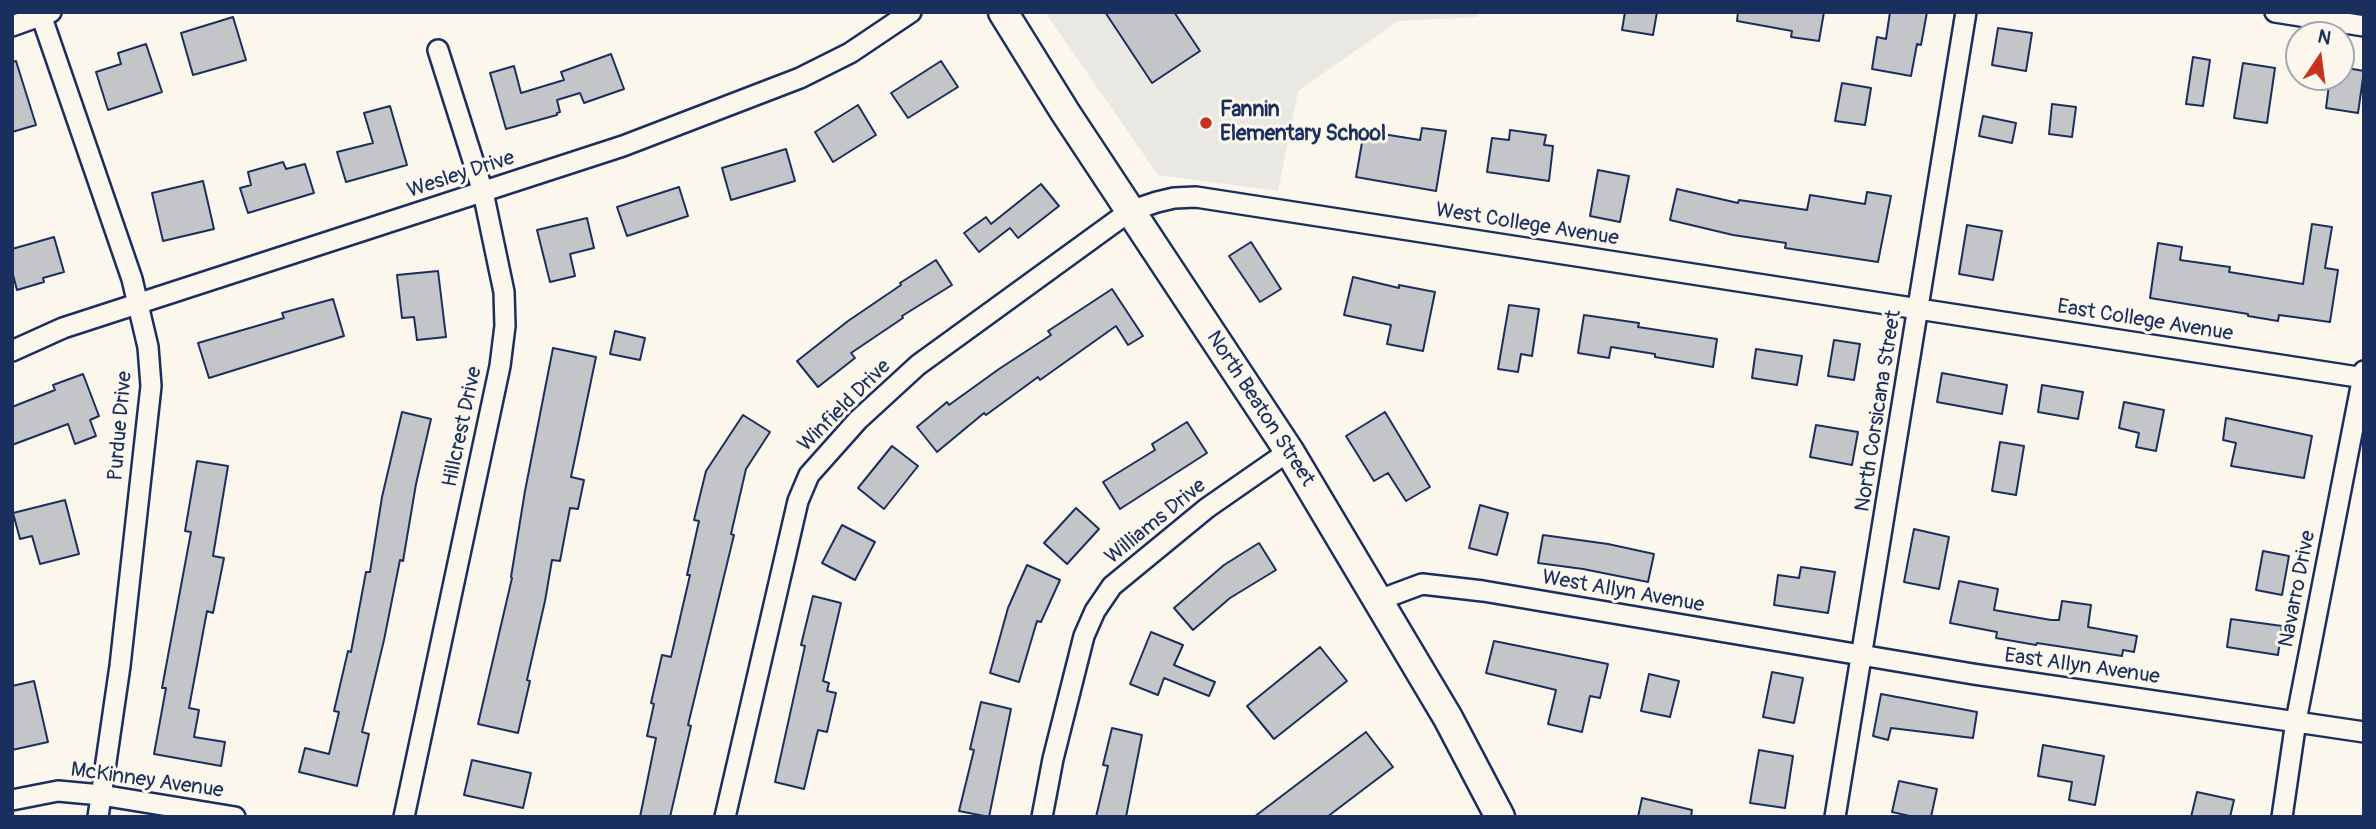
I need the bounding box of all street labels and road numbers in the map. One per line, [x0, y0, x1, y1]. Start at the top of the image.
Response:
street label: Wesley Drive [404, 146, 518, 204]
street label: West College Avenue [1434, 198, 1620, 252]
street label: East College Avenue [2055, 295, 2235, 347]
street label: North Corsicana Street [1851, 308, 1907, 514]
street label: North Beaton Street [1200, 327, 1320, 491]
street label: Winfield Drive [793, 354, 897, 458]
street label: Hillcrest Drive [438, 365, 488, 489]
street label: Purdue Drive [104, 370, 138, 482]
street label: Williams Drive [1101, 474, 1211, 570]
street label: Navarro Drive [2274, 528, 2322, 650]
street label: West Allyn Avenue [1540, 565, 1706, 619]
street label: East Allyn Avenue [2003, 644, 2161, 690]
street label: McKinney Avenue [69, 758, 225, 804]

